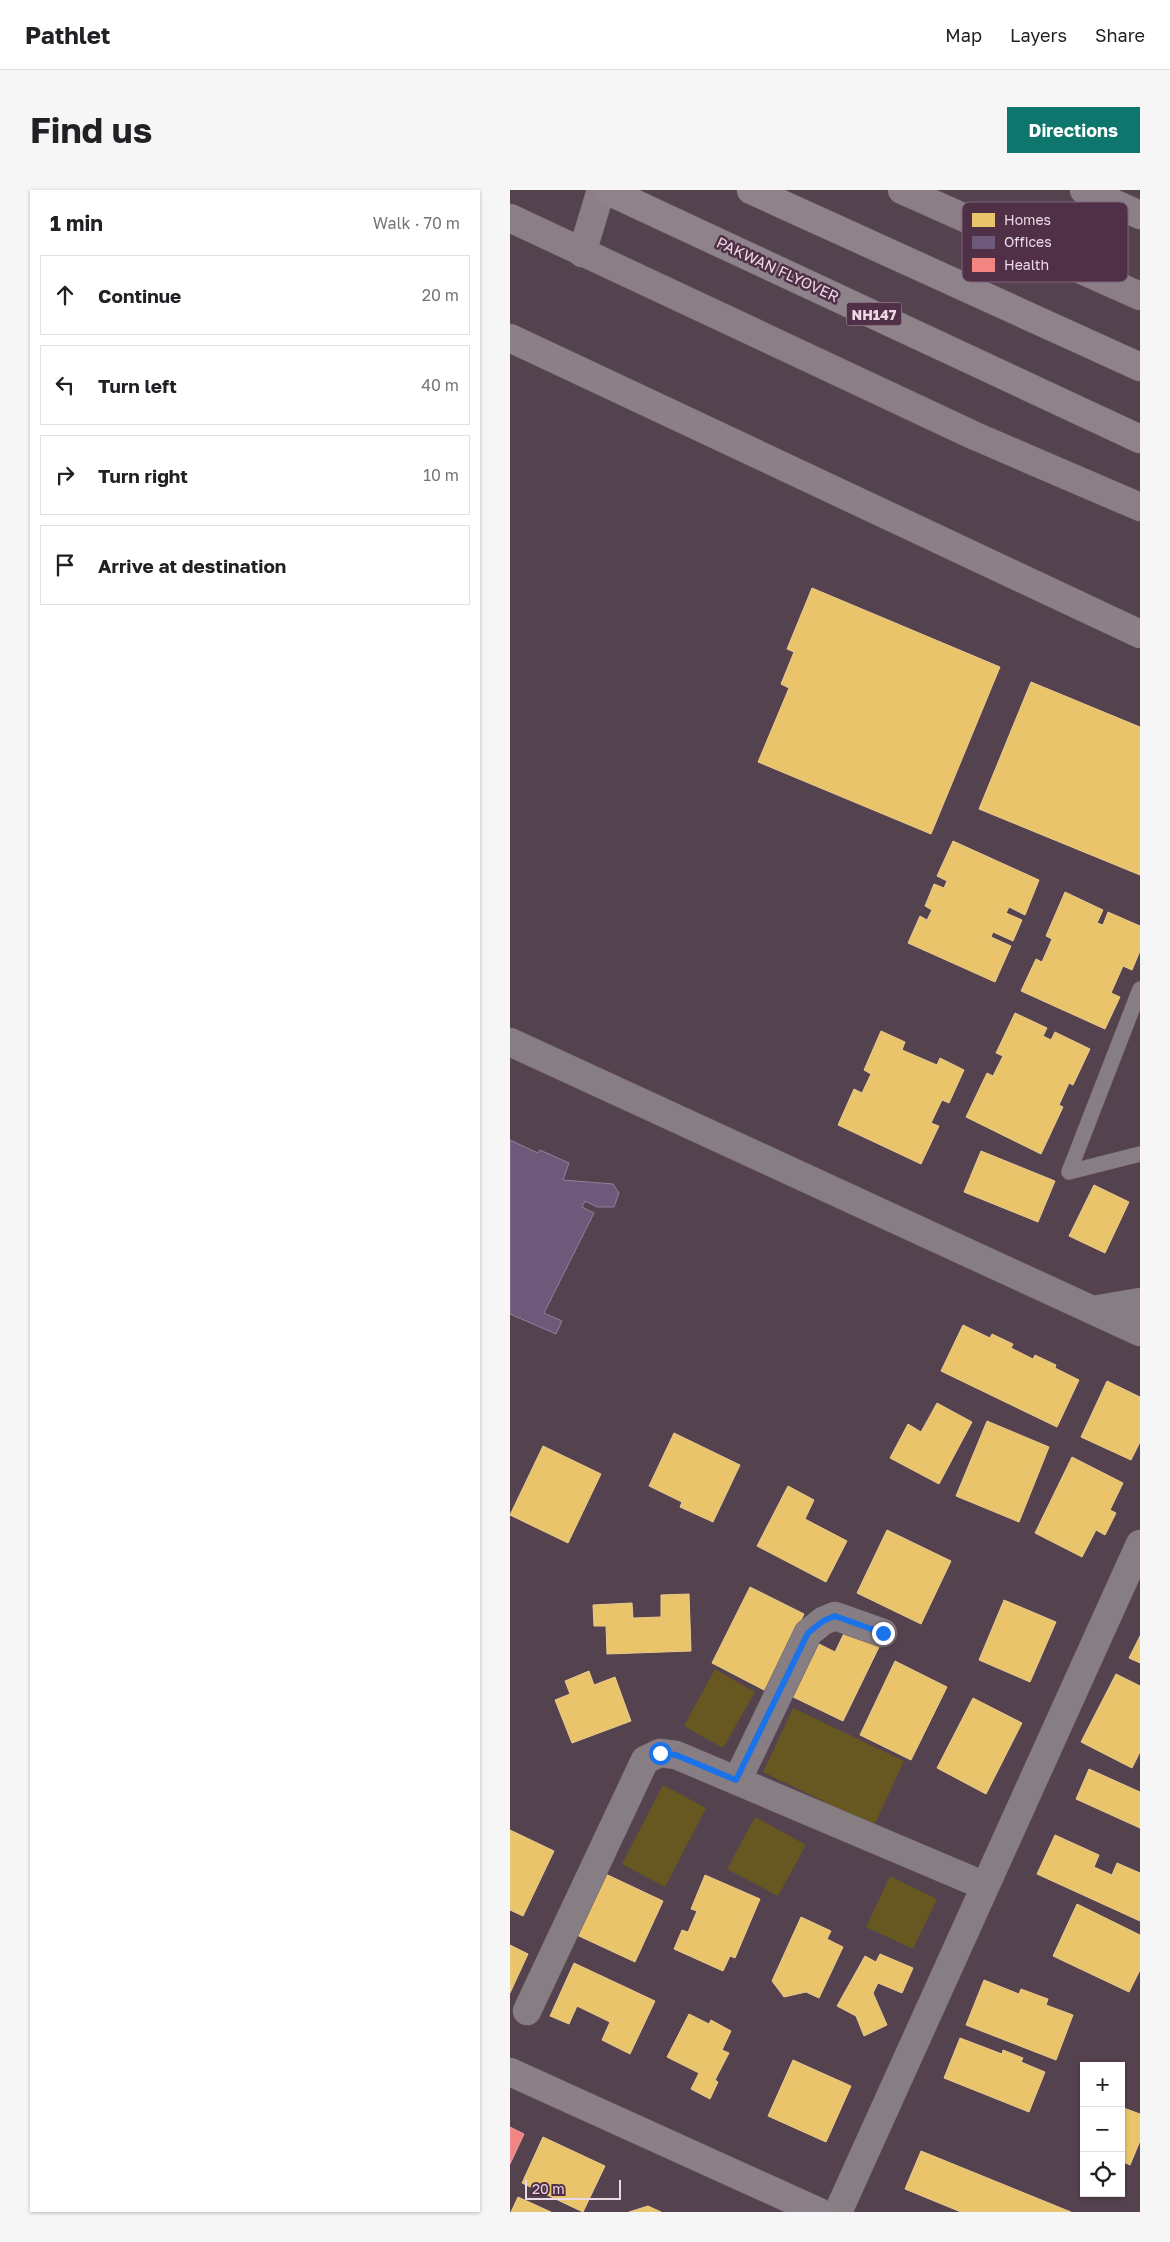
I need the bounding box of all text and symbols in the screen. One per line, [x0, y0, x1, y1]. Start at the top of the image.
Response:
text: Pathlet [25, 20, 110, 49]
text: Map [945, 24, 982, 46]
text: Layers [1010, 24, 1067, 46]
text: Share [1095, 24, 1145, 46]
button: Directions [1007, 107, 1140, 153]
text: Find us [30, 109, 152, 151]
legend [962, 202, 1128, 282]
text: 1 min [50, 210, 103, 236]
text: Homes [1004, 211, 1051, 228]
text: Walk · 70 m [373, 213, 460, 233]
street label: PAKWAN FLYOVER [714, 233, 842, 305]
text: Offices [1004, 233, 1052, 250]
text: Health [1004, 256, 1049, 273]
icon: ahead [51, 281, 79, 309]
text: Continue [98, 284, 181, 307]
text: 20 m [422, 285, 459, 305]
road number: NH147 [846, 302, 902, 326]
icon: left [51, 371, 79, 399]
text: Turn left [98, 374, 177, 397]
text: 40 m [421, 375, 459, 395]
icon: right [51, 461, 79, 489]
text: Turn right [98, 464, 188, 487]
text: 10 m [423, 465, 459, 485]
icon: arrive [51, 551, 79, 579]
text: Arrive at destination [98, 554, 286, 577]
route end [872, 1622, 895, 1645]
route start [649, 1742, 672, 1765]
map controls [1080, 2062, 1125, 2197]
button: + [1080, 2062, 1125, 2107]
button: − [1080, 2107, 1125, 2152]
button: locate [1080, 2152, 1125, 2197]
scale bar [525, 2177, 621, 2200]
text: 20 m [532, 2180, 565, 2197]

